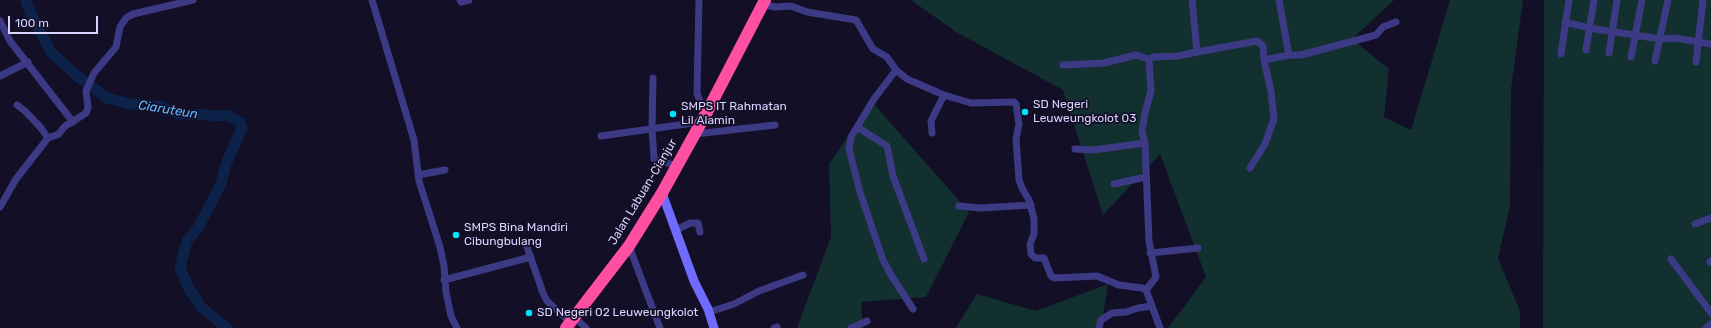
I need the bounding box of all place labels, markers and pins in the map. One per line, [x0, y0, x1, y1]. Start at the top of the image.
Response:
place label: SD Negeri Leuweungkolot 03 [1033, 98, 1136, 126]
place label: SMPS IT Rahmatan Lil Alamin [681, 100, 787, 128]
marker: SD Negeri Leuweungkolot 03 [1020, 107, 1030, 117]
marker: SMPS IT Rahmatan Lil Alamin [668, 109, 678, 119]
place label: SMPS Bina Mandiri Cibungbulang [464, 221, 568, 249]
marker: SMPS Bina Mandiri Cibungbulang [451, 230, 461, 240]
place label: SD Negeri 02 Leuweungkolot [537, 306, 698, 320]
marker: SD Negeri 02 Leuweungkolot [524, 308, 534, 318]

